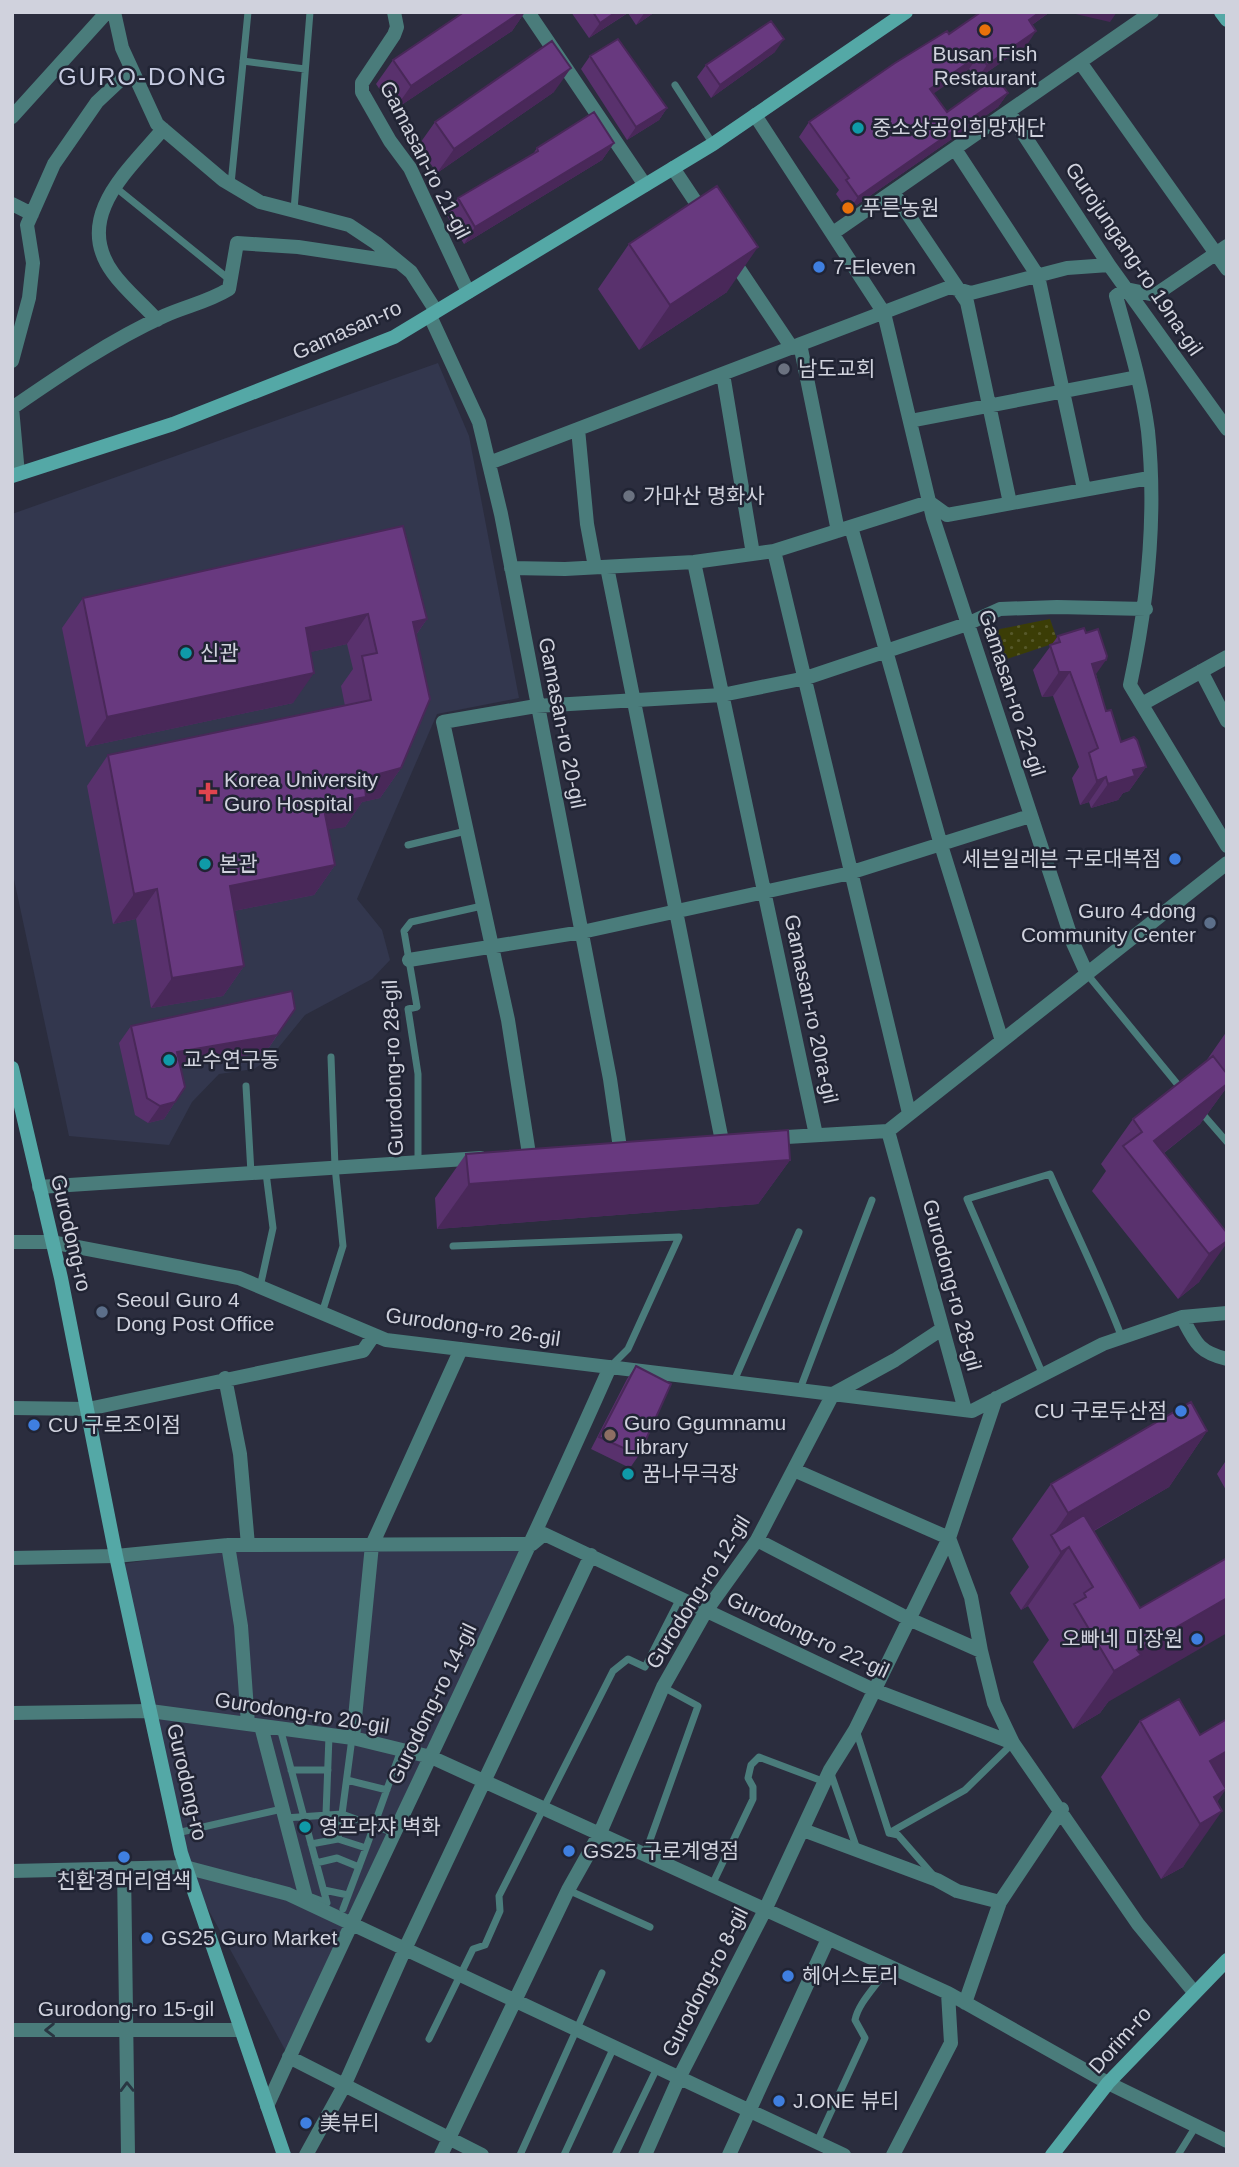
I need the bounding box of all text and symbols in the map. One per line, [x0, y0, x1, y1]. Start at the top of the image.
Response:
marker: Busan Fish Restaurant [977, 22, 993, 38]
place label: Busan Fish Restaurant [932, 42, 1038, 89]
district label: GURO-DONG [58, 63, 228, 90]
street label: Gamasan-ro 21-gil [376, 77, 475, 242]
place label: 중소상공인희망재단 [872, 116, 1046, 139]
marker: 중소상공인희망재단 [850, 120, 866, 136]
street label: Gurojungang-ro 19na-gil [1061, 158, 1208, 360]
place label: 푸른농원 [862, 196, 939, 219]
marker: 푸른농원 [840, 200, 856, 216]
place label: 7-Eleven [833, 255, 916, 278]
marker: 7-Eleven [811, 259, 827, 275]
street label: Gamasan-ro [289, 295, 405, 364]
place label: 남도교회 [798, 357, 875, 380]
marker: 남도교회 [776, 361, 792, 377]
place label: 가마산 명화사 [643, 484, 765, 507]
marker: 가마산 명화사 [621, 488, 637, 504]
street label: Gamasan-ro 22-gil [975, 607, 1050, 779]
street label: Gamasan-ro 20-gil [535, 635, 590, 810]
place label: 신관 [200, 641, 239, 664]
marker: 신관 [178, 645, 194, 661]
place label: Korea University Guro Hospital [224, 768, 379, 815]
marker: Korea University Guro Hospital [198, 782, 218, 802]
place label: 세븐일레븐 구로대복점 [962, 847, 1161, 870]
marker: 세븐일레븐 구로대복점 [1167, 851, 1183, 867]
place label: 본관 [219, 852, 258, 875]
marker: 본관 [197, 856, 213, 872]
place label: Guro 4-dong Community Center [1021, 899, 1196, 946]
street label: Gamasan-ro 20ra-gil [780, 912, 843, 1105]
marker: Guro 4-dong Community Center [1202, 915, 1218, 931]
street label: Gurodong-ro 28-gil [378, 980, 407, 1156]
place label: 교수연구동 [183, 1048, 280, 1071]
marker: 교수연구동 [161, 1052, 177, 1068]
street label: Gurodong-ro [47, 1172, 96, 1293]
street label: Gurodong-ro 28-gil [919, 1197, 986, 1373]
place label: Seoul Guro 4 Dong Post Office [116, 1288, 274, 1335]
street label: Gurodong-ro 26-gil [384, 1303, 562, 1350]
marker: Seoul Guro 4 Dong Post Office [94, 1304, 110, 1320]
place label: CU 구로두산점 [1034, 1399, 1167, 1422]
marker: CU 구로두산점 [1173, 1403, 1189, 1419]
place label: Guro Ggumnamu Library [624, 1411, 786, 1458]
place label: CU 구로조이점 [48, 1413, 181, 1436]
marker: CU 구로조이점 [26, 1417, 42, 1433]
marker: Guro Ggumnamu Library [602, 1427, 618, 1443]
place label: 꿈나무극장 [642, 1462, 739, 1485]
marker: 꿈나무극장 [620, 1466, 636, 1482]
street label: Gurodong-ro 12-gil [641, 1511, 754, 1673]
street label: Gurodong-ro 22-gil [723, 1587, 893, 1682]
street label: Gurodong-ro 14-gil [383, 1620, 481, 1788]
place label: 오빠네 미장원 [1061, 1627, 1183, 1650]
marker: 오빠네 미장원 [1189, 1631, 1205, 1647]
street label: Gurodong-ro 20-gil [213, 1687, 391, 1738]
street label: Gurodong-ro [163, 1721, 212, 1842]
place label: 영프라쟈 벽화 [319, 1815, 441, 1838]
marker: 영프라쟈 벽화 [297, 1819, 313, 1835]
place label: GS25 구로계영점 [583, 1839, 739, 1862]
marker: GS25 구로계영점 [561, 1843, 577, 1859]
marker: 친환경머리염색 [116, 1849, 132, 1865]
place label: 친환경머리염색 [56, 1869, 192, 1892]
street label: Gurodong-ro 8-gil [657, 1903, 752, 2060]
place label: GS25 Guro Market [161, 1926, 337, 1949]
marker: GS25 Guro Market [139, 1930, 155, 1946]
place label: 헤어스토리 [802, 1964, 899, 1987]
marker: 헤어스토리 [780, 1968, 796, 1984]
street label: Gurodong-ro 15-gil [38, 1997, 214, 2020]
street label: Dorim-ro [1084, 2002, 1155, 2078]
one-way arrow [44, 2022, 54, 2038]
one-way arrow [119, 2081, 134, 2092]
place label: J.ONE 뷰티 [793, 2089, 899, 2112]
marker: J.ONE 뷰티 [771, 2093, 787, 2109]
place label: 美뷰티 [320, 2111, 380, 2134]
marker: 美뷰티 [298, 2115, 314, 2131]

